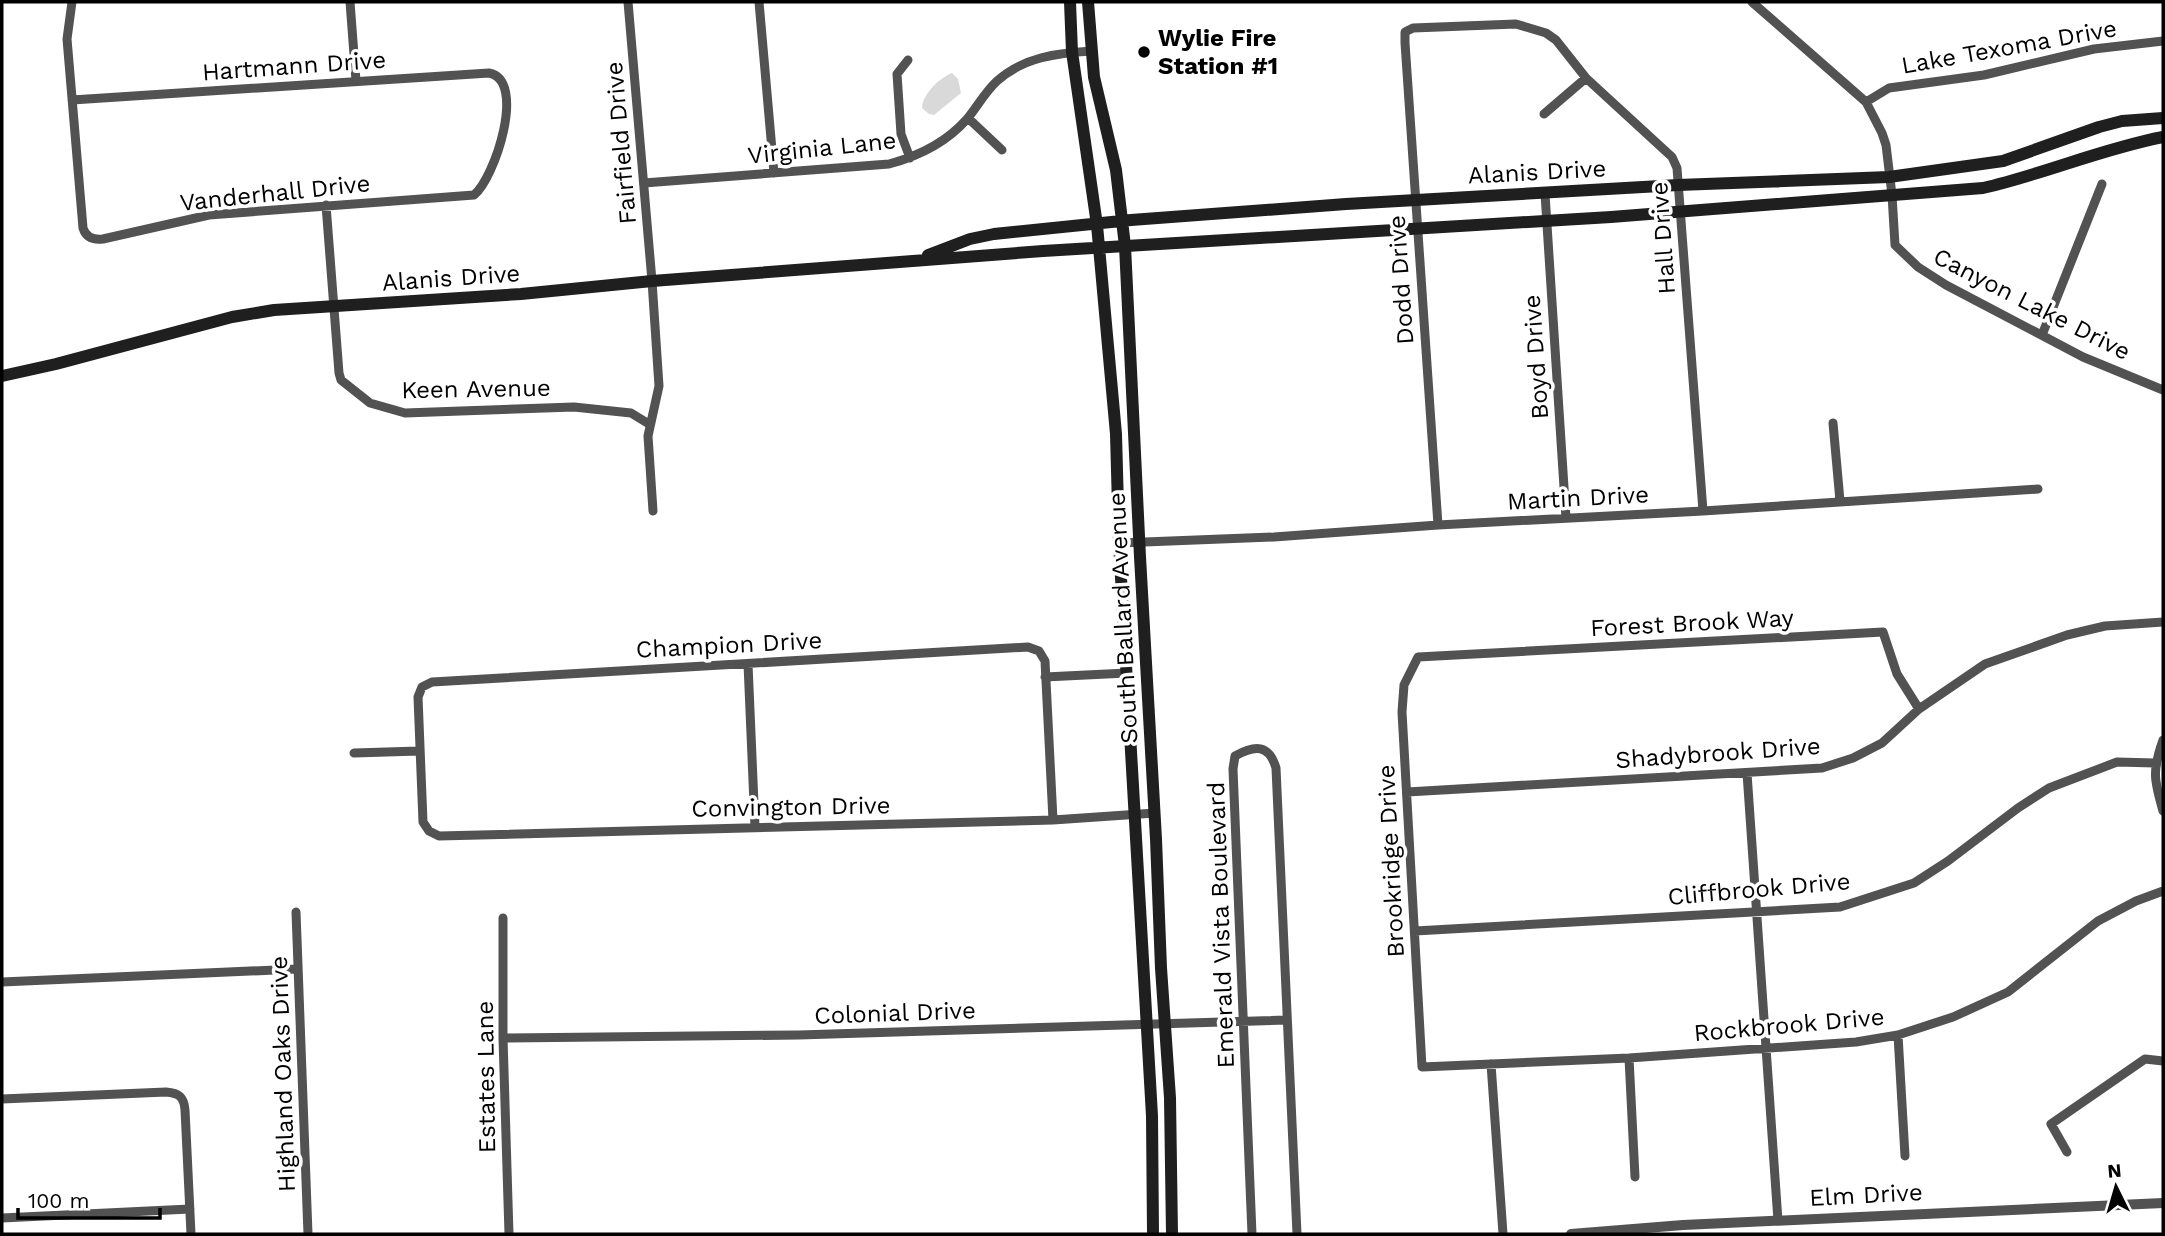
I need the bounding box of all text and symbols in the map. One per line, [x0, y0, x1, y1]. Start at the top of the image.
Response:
street label: Lake Texoma Drive [1899, 14, 2119, 80]
place label: Wylie Fire Station #1 [1158, 24, 1278, 80]
marker: Wylie Fire Station #1 [1136, 44, 1152, 60]
street label: Hartmann Drive [201, 46, 387, 86]
street label: Fairfield Drive [600, 61, 642, 225]
street label: Virginia Lane [746, 126, 898, 170]
street label: Alanis Drive [1467, 154, 1607, 190]
street label: Vanderhall Drive [178, 169, 372, 217]
street label: Hall Drive [1645, 181, 1681, 295]
street label: Dodd Drive [1383, 214, 1419, 346]
street label: Canyon Lake Drive [1929, 242, 2135, 366]
street label: Alanis Drive [381, 259, 521, 297]
street label: Boyd Drive [1518, 294, 1554, 420]
street label: Keen Avenue [401, 374, 551, 404]
street label: Martin Drive [1506, 480, 1650, 516]
street label: South Ballard Avenue [1102, 492, 1144, 744]
street label: Forest Brook Way [1590, 604, 1795, 642]
street label: Champion Drive [635, 626, 823, 664]
street label: Shadybrook Drive [1615, 732, 1821, 774]
street label: Brookridge Drive [1372, 764, 1410, 958]
street label: Emerald Vista Boulevard [1202, 781, 1240, 1069]
street label: Convington Drive [691, 791, 891, 823]
street label: Cliffbrook Drive [1666, 867, 1852, 911]
street label: Highland Oaks Drive [265, 956, 301, 1192]
street label: Colonial Drive [814, 996, 976, 1030]
street label: Estates Lane [471, 1001, 501, 1153]
street label: Rockbrook Drive [1693, 1003, 1885, 1047]
north arrow [2081, 1152, 2151, 1222]
text: N [2107, 1158, 2123, 1183]
scale bar [18, 1176, 159, 1220]
street label: Elm Drive [1809, 1178, 1923, 1212]
text: 100 m [28, 1188, 90, 1213]

